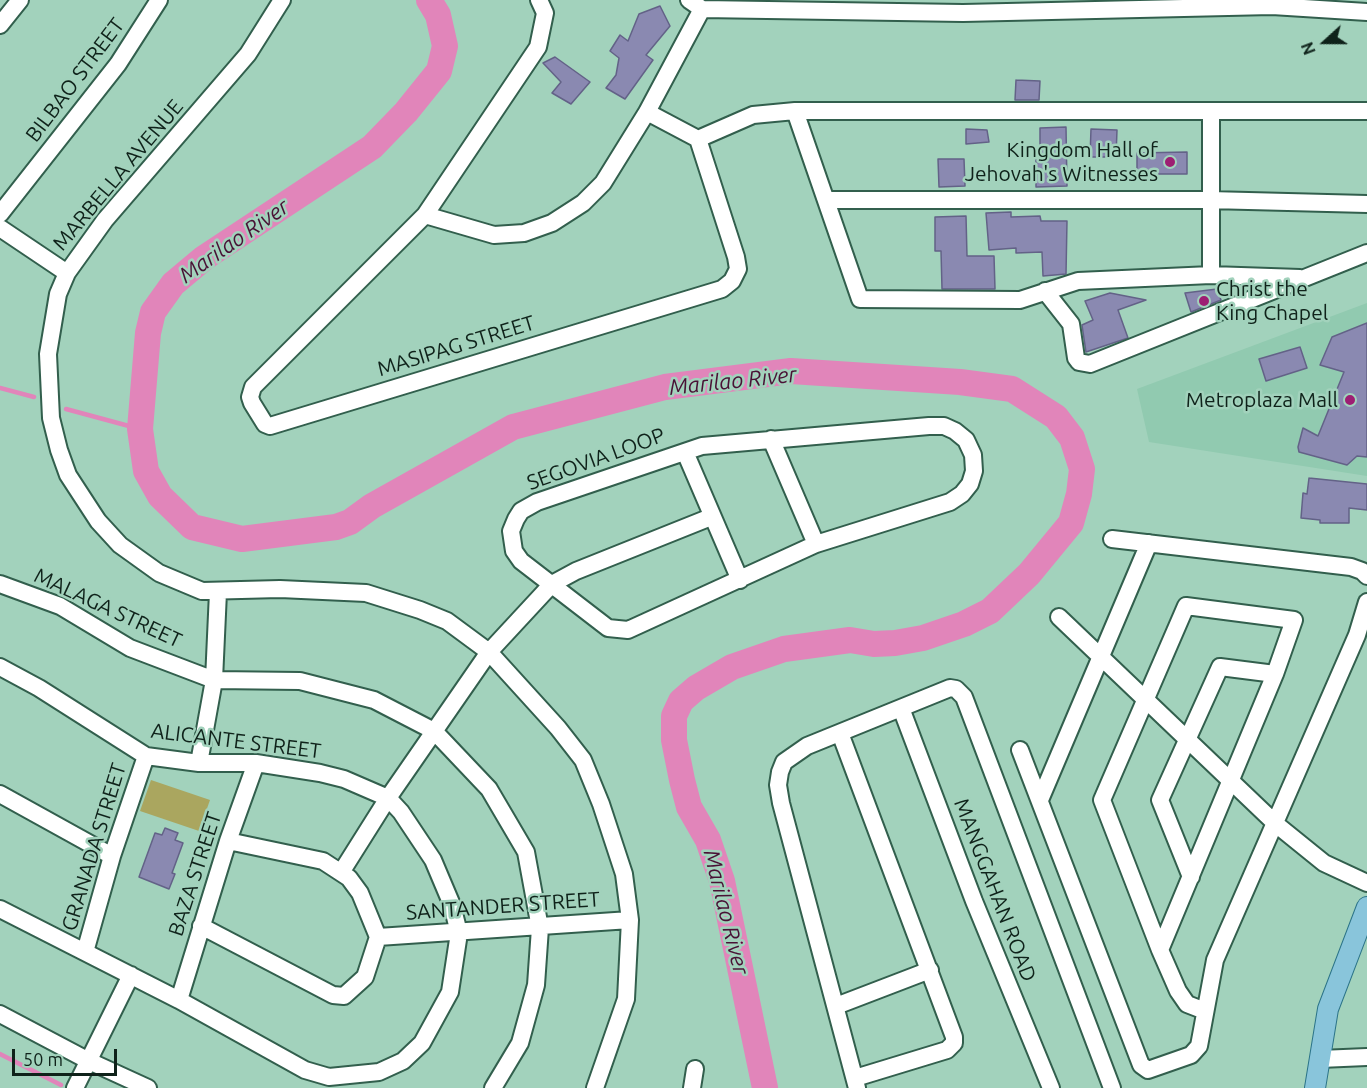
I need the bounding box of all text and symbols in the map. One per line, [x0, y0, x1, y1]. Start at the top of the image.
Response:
north arrow [1295, 12, 1355, 72]
street label: BILBAO STREET [20, 13, 130, 147]
text: N [1298, 40, 1319, 57]
street label: MARBELLA AVENUE [47, 94, 189, 256]
place label: Kingdom Hall of Jehovah's Witnesses [965, 137, 1158, 187]
marker: Kingdom Hall of Jehovah's Witnesses [1163, 155, 1177, 169]
water label: Marilao River [174, 193, 294, 289]
place label: Christ the King Chapel [1216, 276, 1328, 326]
marker: Christ the King Chapel [1197, 294, 1211, 308]
street label: MASIPAG STREET [374, 310, 538, 382]
water label: Marilao River [668, 361, 798, 401]
place label: Metroplaza Mall [1186, 387, 1338, 413]
marker: Metroplaza Mall [1343, 393, 1357, 407]
street label: SEGOVIA LOOP [524, 422, 668, 496]
street label: MALAGA STREET [30, 563, 186, 653]
street label: ALICANTE STREET [150, 718, 322, 764]
street label: GRANADA STREET [57, 760, 131, 934]
street label: MANGGAHAN ROAD [948, 795, 1042, 985]
street label: BAZA STREET [163, 809, 227, 939]
water label: Marilao River [698, 847, 754, 977]
street label: SANTANDER STREET [405, 887, 601, 925]
scale bar [15, 1037, 120, 1075]
text: 50 m [23, 1049, 63, 1069]

